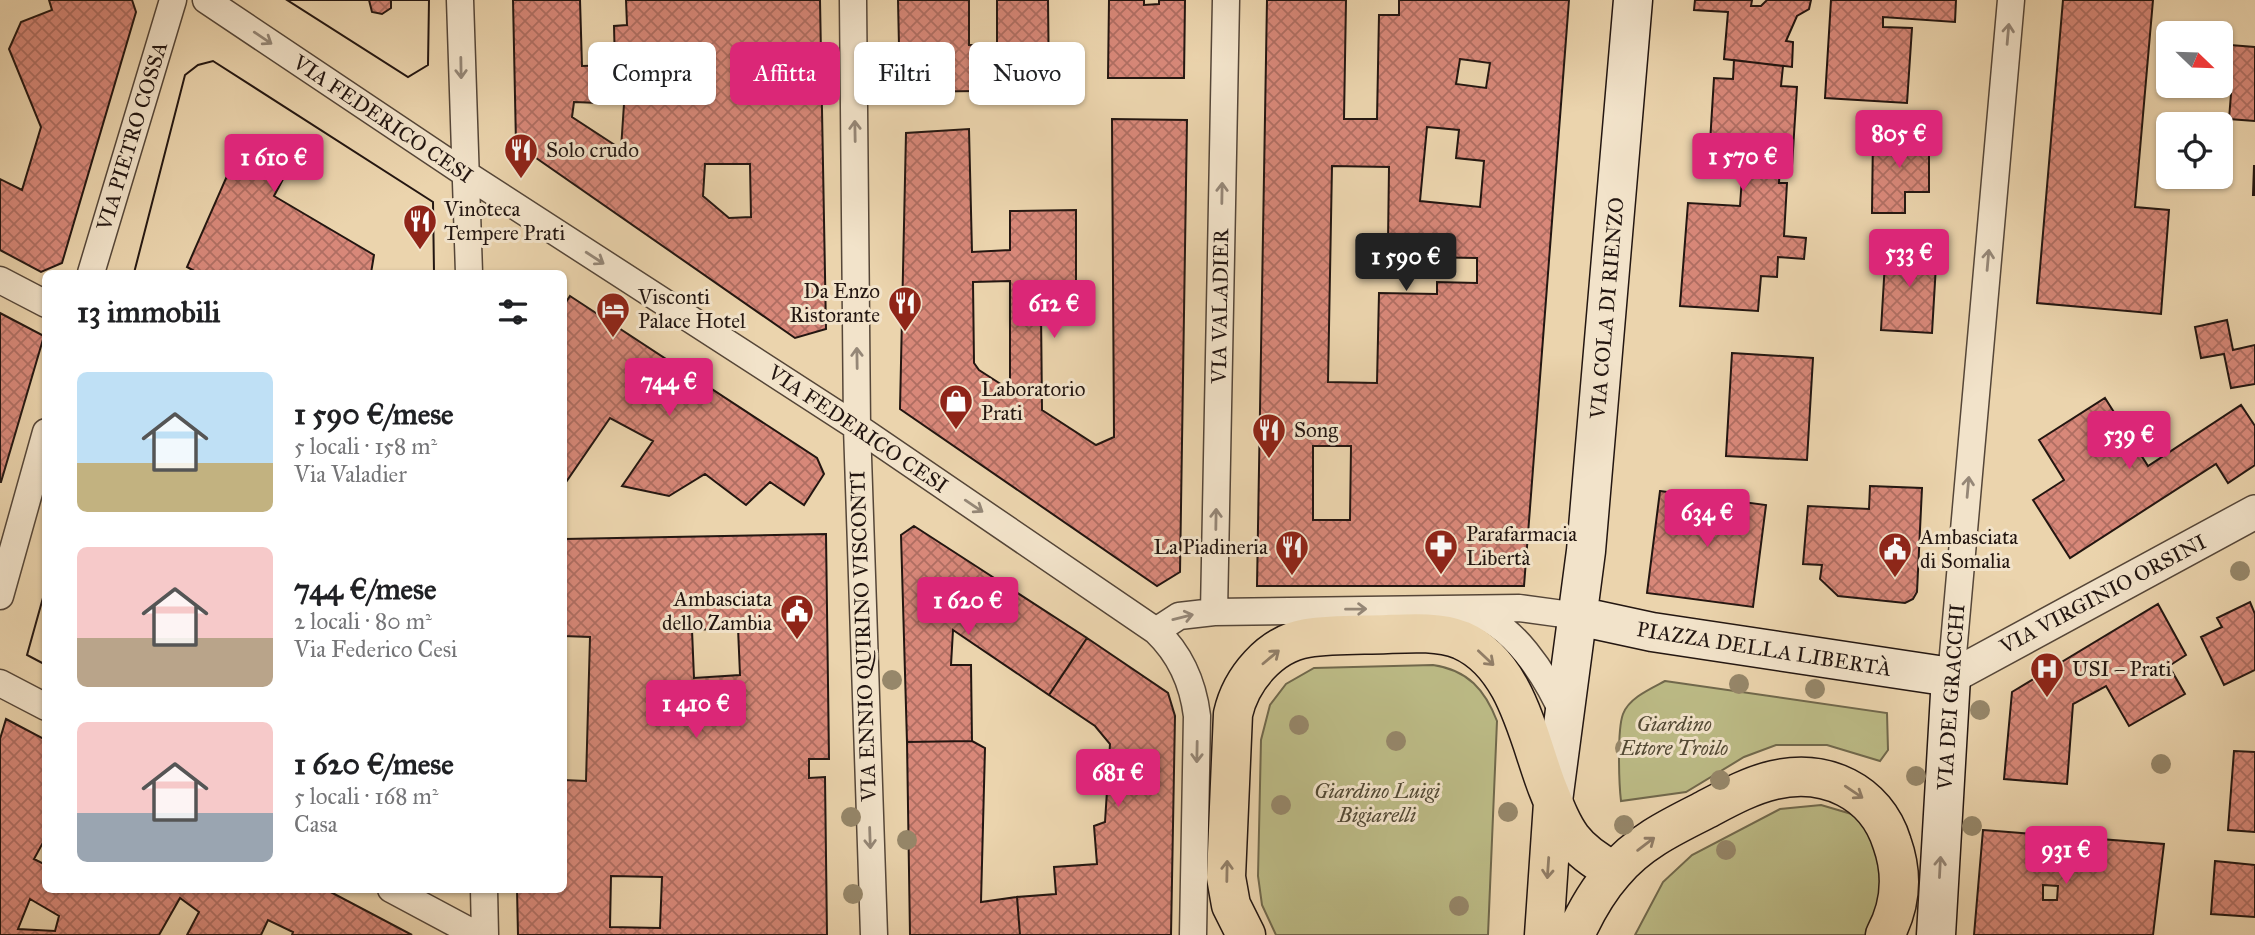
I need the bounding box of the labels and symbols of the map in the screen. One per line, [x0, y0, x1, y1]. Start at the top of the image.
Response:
north arrow [2156, 21, 2233, 98]
one-way arrow [2002, 23, 2015, 45]
one-way arrow [252, 31, 272, 45]
street label: VIA PIETRO COSSA [91, 38, 173, 235]
street label: VIA FEDERICO CESI [287, 49, 478, 189]
one-way arrow [455, 56, 468, 79]
pin: 805 € [1850, 110, 1948, 170]
one-way arrow [848, 120, 861, 143]
restaurant icon: Solo crudo [502, 131, 540, 180]
pin: 1 610 € [209, 134, 339, 194]
pin: 1 570 € [1678, 134, 1808, 193]
place label: Solo crudo [546, 137, 639, 163]
one-way arrow [1215, 182, 1229, 205]
place label: Vinoteca Tempere Prati [443, 196, 565, 246]
street label: VIA COLA DI RIENZO [1584, 196, 1630, 421]
restaurant icon: Vinoteca Tempere Prati [401, 202, 439, 251]
street label: VIA VALADIER [1206, 227, 1234, 385]
pin: 533 € [1860, 230, 1958, 289]
pin: 1 590 € [1341, 233, 1471, 293]
one-way arrow [1982, 249, 1995, 272]
one-way arrow [585, 252, 605, 266]
place label: Da Enzo Ristorante [789, 278, 880, 328]
pin: 612 € [1005, 280, 1103, 340]
place label: Visconti Palace Hotel [637, 284, 746, 334]
restaurant icon: Da Enzo Ristorante [886, 284, 924, 333]
hotel icon: Visconti Palace Hotel [594, 290, 632, 339]
one-way arrow [850, 347, 864, 370]
pin: 744 € [620, 358, 718, 418]
street label: VIA FEDERICO CESI [762, 359, 953, 499]
place label: Laboratorio Prati [981, 376, 1086, 426]
shop icon: Laboratorio Prati [937, 382, 975, 431]
restaurant icon: Song [1250, 411, 1288, 460]
pin: 539 € [2080, 412, 2178, 471]
place label: Song [1294, 417, 1338, 443]
street label: VIA ENNIO QUIRINO VISCONTI [844, 470, 882, 803]
one-way arrow [1962, 476, 1975, 499]
pin: 634 € [1658, 490, 1756, 549]
one-way arrow [964, 499, 983, 513]
one-way arrow [1209, 508, 1222, 531]
place label: Parafarmacia Libertà [1466, 521, 1577, 571]
place label: Ambasciata di Somalia [1919, 524, 2018, 574]
pharmacy icon: Parafarmacia Libertà [1422, 527, 1460, 576]
restaurant icon: La Piadineria [1273, 528, 1311, 577]
street label: VIA VIRGINIO ORSINI [1994, 529, 2211, 660]
public building icon: Ambasciata di Somalia [1876, 530, 1914, 579]
place label: La Piadineria [1153, 534, 1268, 560]
pin: 1 620 € [903, 578, 1033, 637]
place label: Ambasciata dello Zambia [662, 586, 772, 636]
public building icon: Ambasciata dello Zambia [778, 592, 816, 641]
one-way arrow [1344, 602, 1367, 616]
street label: VIA DEI GRACCHI [1931, 603, 1970, 792]
one-way arrow [1171, 610, 1194, 623]
street label: PIAZZA DELLA LIBERTÀ [1635, 616, 1893, 682]
one-way arrow [1261, 649, 1279, 665]
one-way arrow [1477, 650, 1494, 667]
hospital icon: USI – Prati [2028, 650, 2066, 699]
place label: USI – Prati [2072, 656, 2172, 682]
pin: 1 410 € [631, 680, 761, 740]
park label: Giardino Ettore Troilo [1619, 711, 1728, 761]
one-way arrow [1190, 740, 1204, 763]
pin: 681 € [1069, 750, 1167, 809]
park label: Giardino Luigi Bigiarelli [1314, 778, 1440, 828]
one-way arrow [1844, 785, 1864, 799]
one-way arrow [864, 826, 877, 849]
pin: 931 € [2017, 826, 2115, 886]
one-way arrow [1636, 836, 1655, 851]
one-way arrow [1541, 856, 1554, 879]
one-way arrow [1934, 856, 1947, 879]
one-way arrow [1220, 860, 1233, 883]

